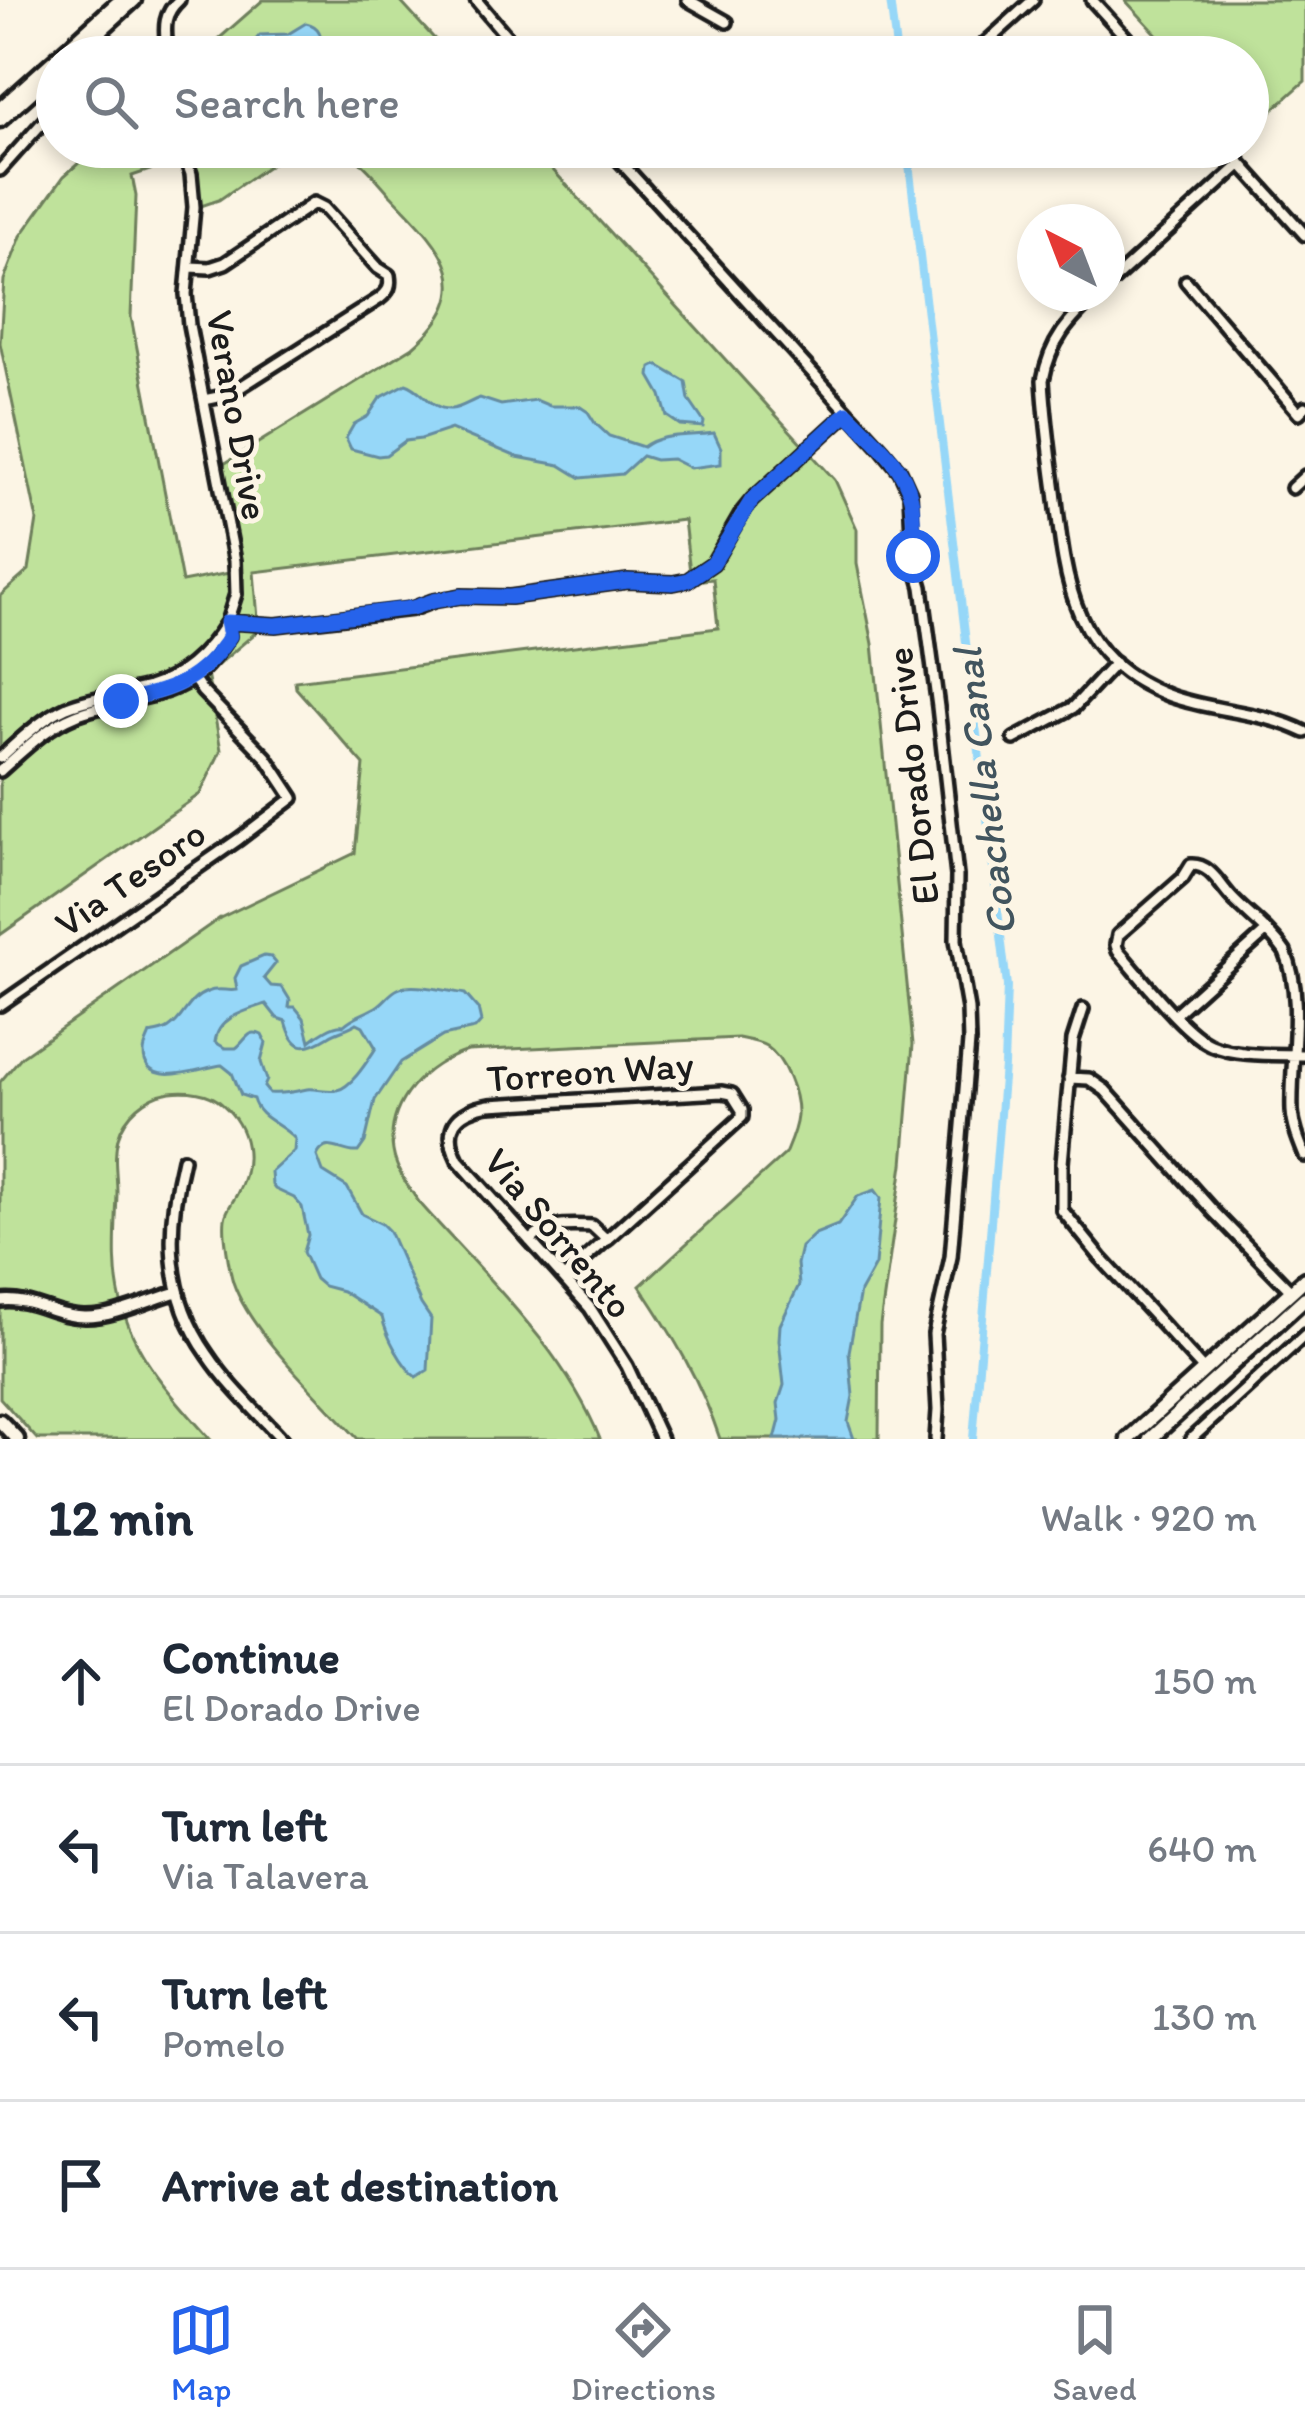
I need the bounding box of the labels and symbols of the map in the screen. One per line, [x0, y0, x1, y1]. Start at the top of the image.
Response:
north arrow [1017, 204, 1125, 312]
street label: Verano Drive [196, 307, 280, 523]
route start [886, 529, 940, 583]
water label: Coachella Canal [941, 642, 1027, 939]
street label: El Dorado Drive [875, 645, 949, 907]
route end [94, 674, 148, 728]
street label: Via Tesoro [45, 809, 215, 947]
street label: Torreon Way [485, 1040, 695, 1102]
street label: Via Sorrento [474, 1138, 644, 1328]

